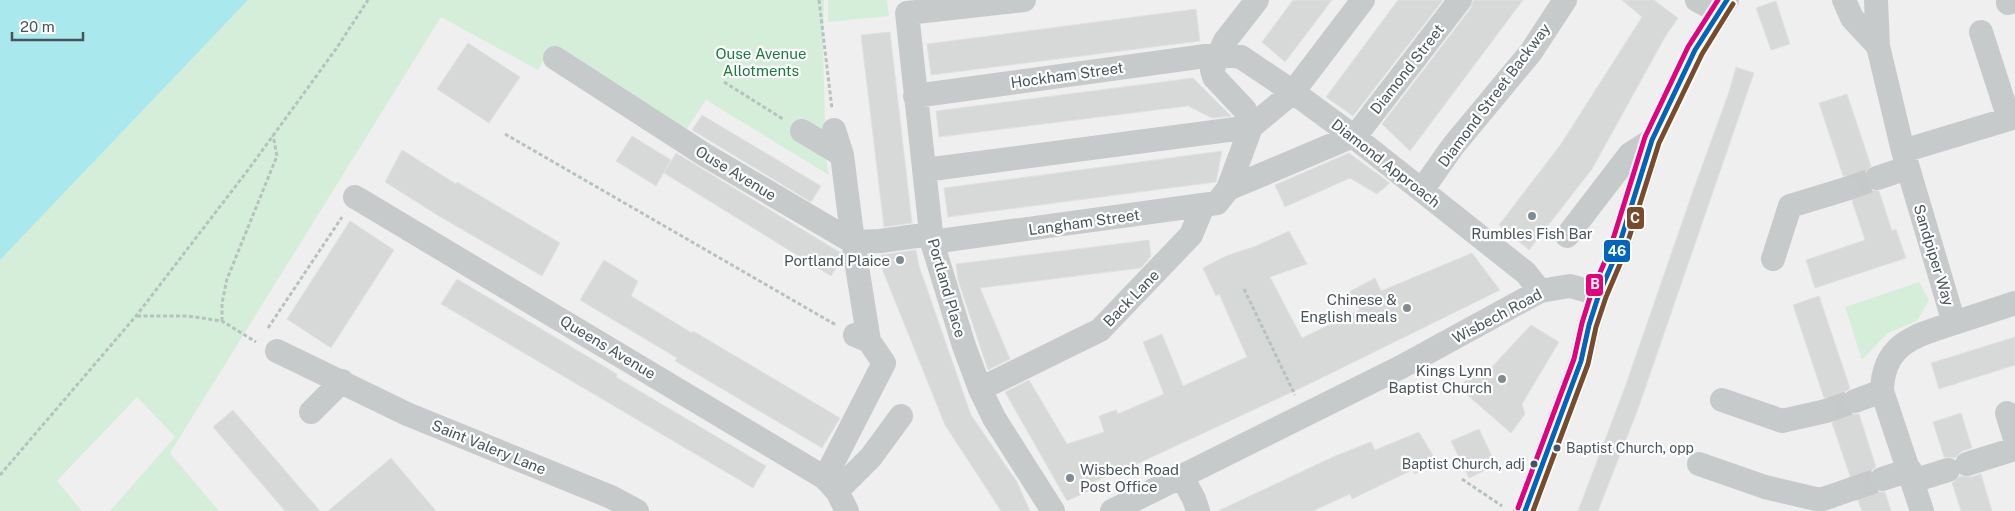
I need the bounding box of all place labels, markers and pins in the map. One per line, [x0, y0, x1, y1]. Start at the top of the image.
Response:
marker: Rumbles Fish Bar [1526, 210, 1538, 222]
place label: Rumbles Fish Bar [1471, 225, 1593, 242]
place label: Portland Plaice [784, 252, 890, 269]
marker: Portland Plaice [894, 254, 906, 266]
place label: Chinese & English meals [1300, 291, 1397, 325]
marker: Chinese & English meals [1401, 302, 1413, 314]
place label: Kings Lynn Baptist Church [1388, 362, 1492, 396]
marker: Kings Lynn Baptist Church [1496, 373, 1508, 385]
place label: Baptist Church, opp [1566, 440, 1694, 456]
marker: Baptist Church, opp [1552, 443, 1562, 453]
place label: Baptist Church, adj [1402, 456, 1525, 472]
marker: Baptist Church, adj [1529, 459, 1539, 469]
place label: Wisbech Road Post Office [1080, 461, 1179, 495]
marker: Wisbech Road Post Office [1064, 472, 1076, 484]

